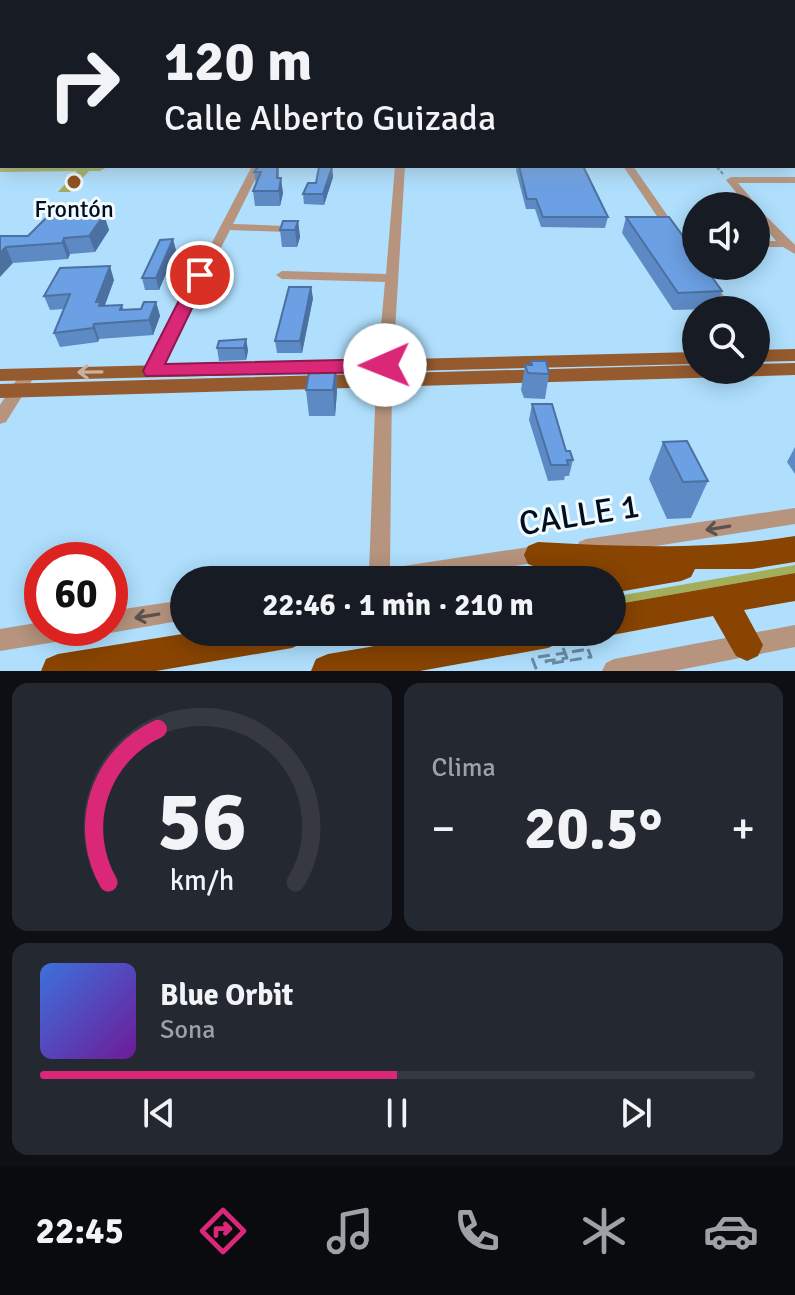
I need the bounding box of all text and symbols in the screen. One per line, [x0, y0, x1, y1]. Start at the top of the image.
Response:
text: 120 m [164, 27, 312, 96]
icon: right [32, 32, 136, 136]
text: Calle Alberto Guizada [164, 96, 496, 141]
marker: Frontón [65, 173, 83, 191]
map controls [682, 192, 770, 384]
button: sound [682, 192, 770, 280]
place label: Frontón [34, 194, 114, 224]
pin [166, 241, 234, 309]
icon: arrive [178, 253, 222, 297]
button: search [682, 296, 770, 384]
position arrow [343, 323, 427, 407]
one-way arrow [77, 365, 104, 380]
street label: CALLE 1 [516, 485, 642, 545]
one-way arrow [706, 521, 731, 536]
speed limit sign: 60 [24, 542, 128, 646]
text: 22:46 · 1 min · 210 m [262, 587, 534, 624]
one-way arrow [135, 609, 160, 624]
text: Clima [432, 752, 496, 784]
text: 56 [157, 771, 247, 873]
text: 20.5° [524, 792, 662, 866]
text: − [432, 802, 455, 856]
text: + [731, 802, 755, 856]
text: km/h [169, 863, 234, 898]
text: Blue Orbit [160, 977, 293, 1014]
text: Sona [160, 1014, 215, 1046]
icon: previous [137, 1091, 181, 1135]
icon: pause [375, 1091, 419, 1135]
icon: next [614, 1091, 658, 1135]
icon: directions [195, 1203, 251, 1259]
icon: music [322, 1203, 378, 1259]
icon: phone [449, 1203, 505, 1259]
icon: climate [576, 1203, 632, 1259]
icon: car [703, 1203, 759, 1259]
text: 22:45 [36, 1209, 124, 1254]

